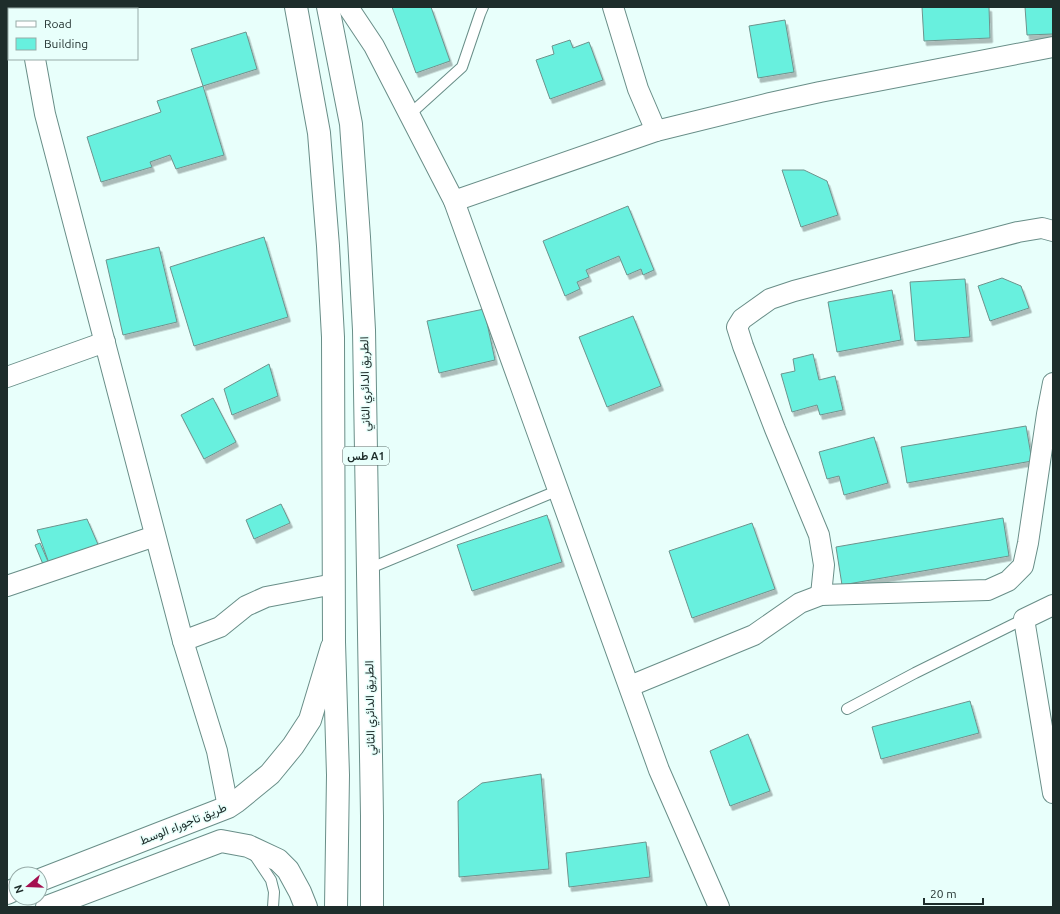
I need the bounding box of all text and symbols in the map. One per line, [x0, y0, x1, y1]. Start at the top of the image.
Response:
legend [8, 8, 138, 60]
text: Road [44, 17, 72, 30]
text: Building [44, 37, 88, 50]
street label: الطريق الدائري الثاني [357, 336, 376, 432]
road number: طس A1 [343, 447, 389, 465]
street label: الطريق الدائري الثاني [362, 660, 381, 756]
street label: طريق تاجوراء الوسط [137, 800, 229, 849]
north arrow [8, 866, 48, 906]
scale bar [924, 880, 983, 906]
text: N [12, 883, 26, 895]
text: 20 m [930, 887, 957, 900]

